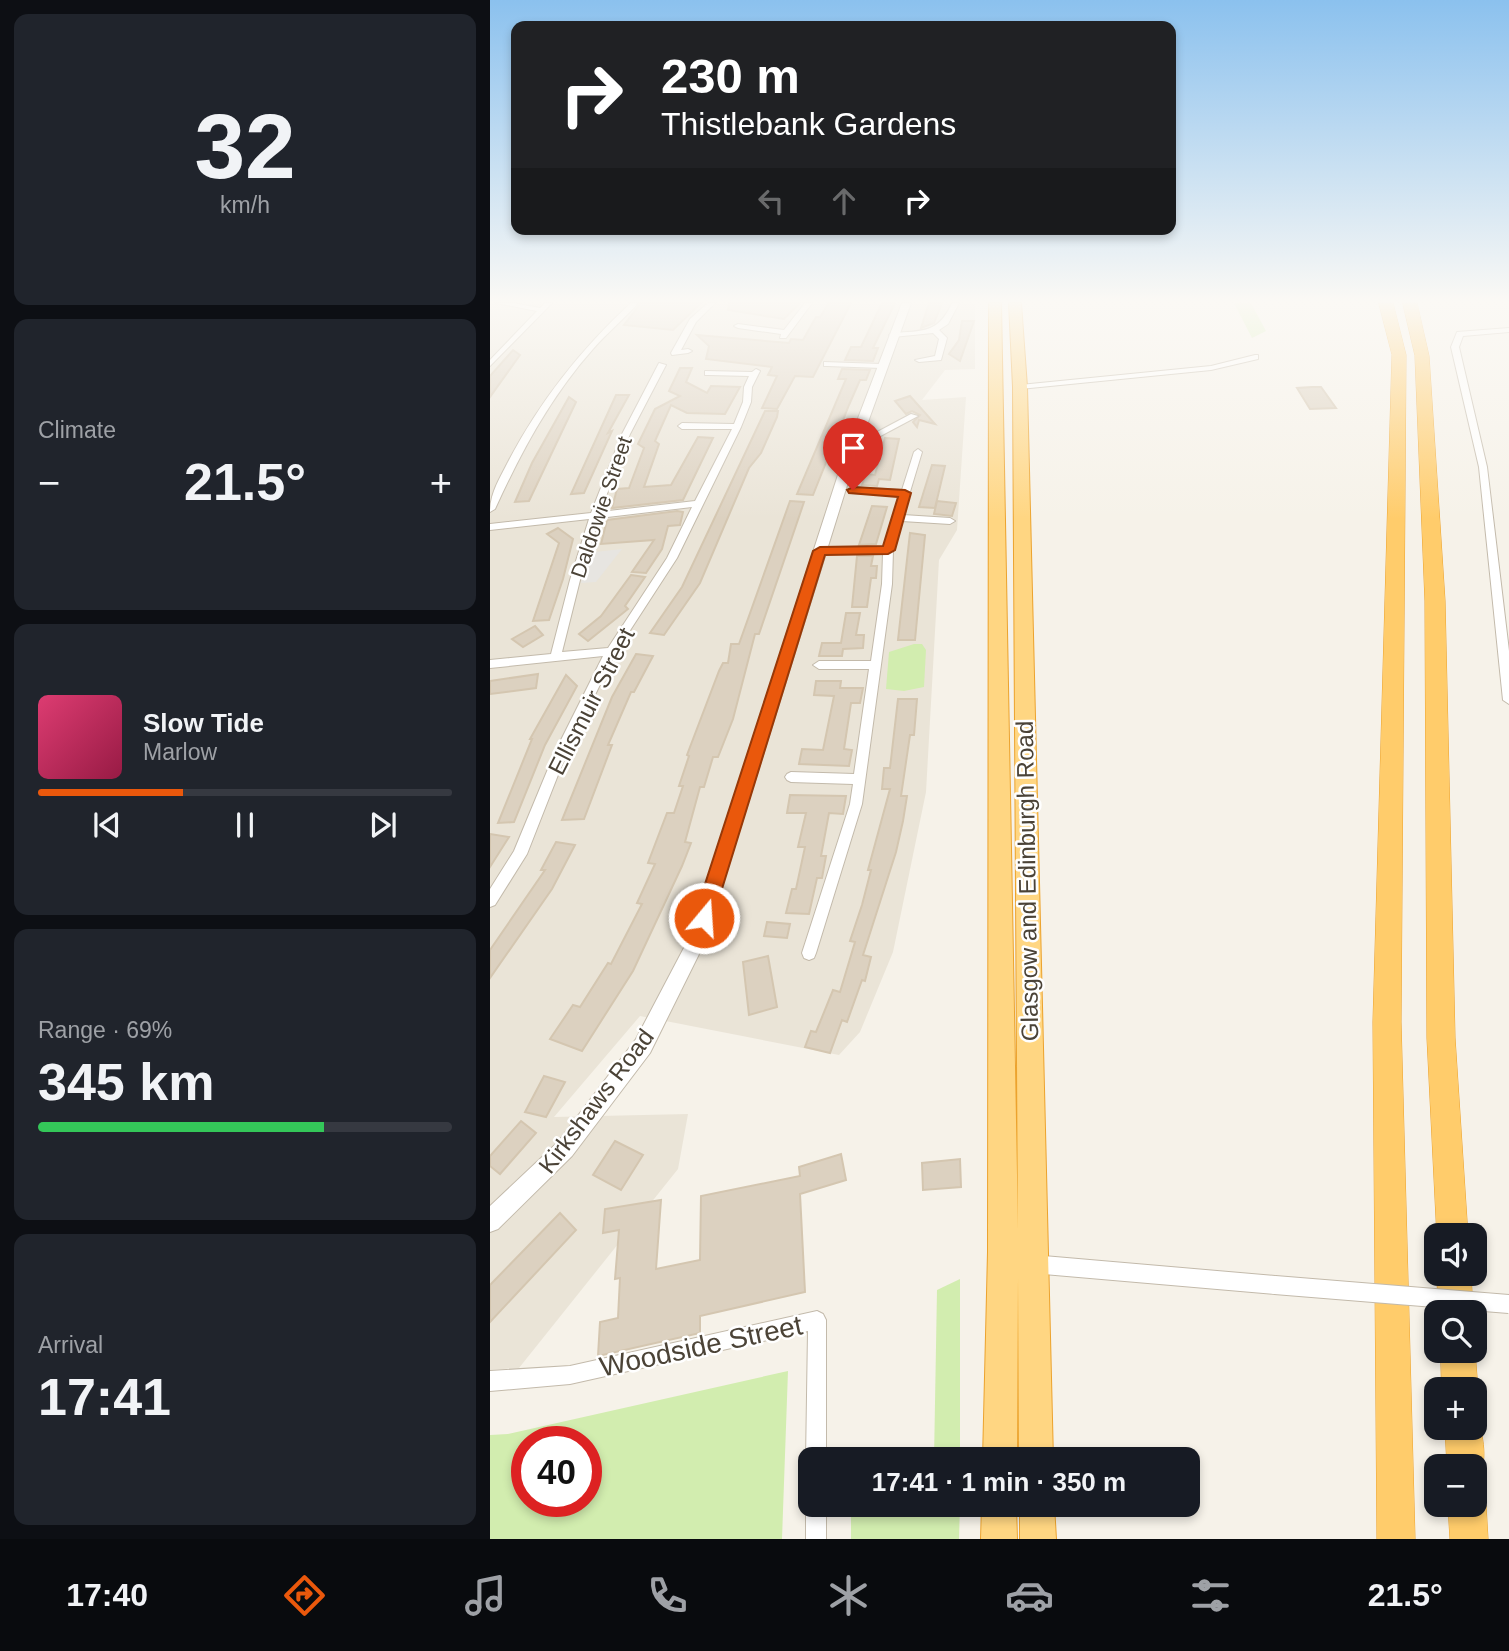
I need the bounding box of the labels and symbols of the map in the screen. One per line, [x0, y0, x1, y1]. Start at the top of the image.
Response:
pin [823, 418, 883, 490]
street label: Daldowie Street [566, 433, 636, 581]
street label: Ellismuir Street [542, 623, 640, 779]
street label: Glasgow and Edinburgh Road [1011, 721, 1043, 1041]
position arrow [667, 881, 741, 955]
street label: Kirkshaws Road [533, 1024, 659, 1178]
street label: Woodside Street [597, 1309, 805, 1383]
speed limit sign: 40 [511, 1426, 602, 1517]

